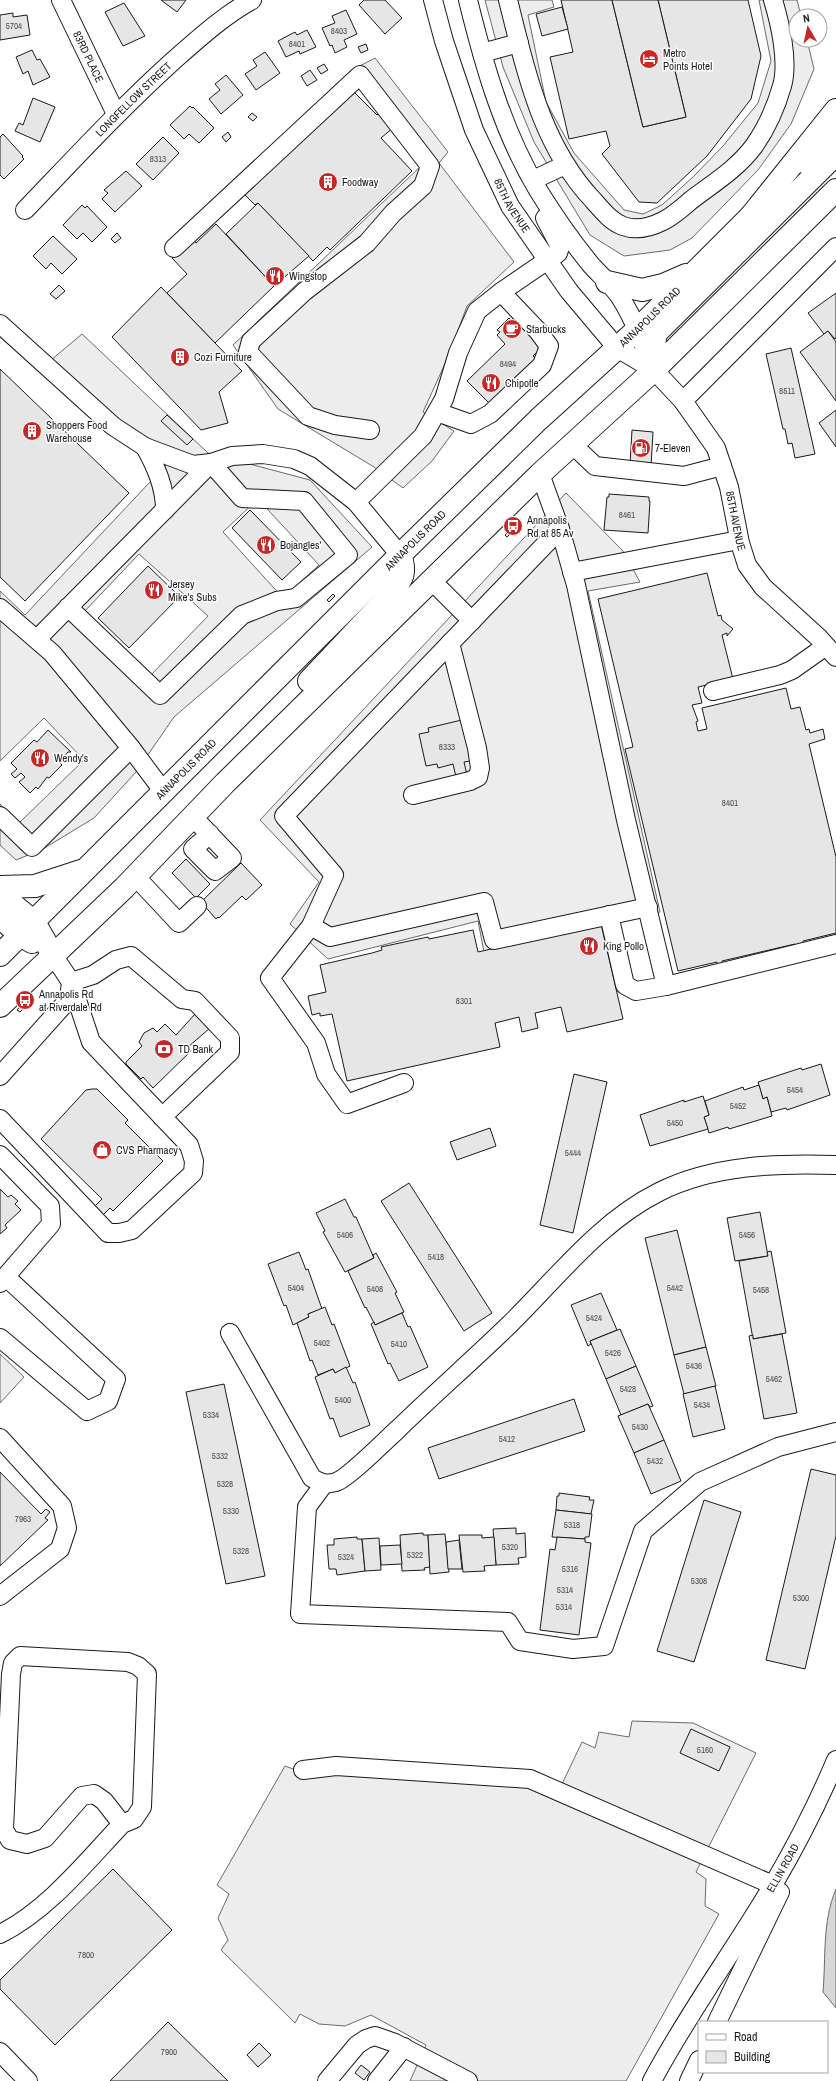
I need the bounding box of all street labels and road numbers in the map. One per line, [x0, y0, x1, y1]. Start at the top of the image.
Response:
street label: 83RD PLACE [70, 29, 107, 85]
street label: LONGFELLOW STREET [92, 59, 175, 139]
street label: 85TH AVENUE [491, 176, 533, 235]
street label: ANNAPOLIS ROAD [615, 284, 683, 350]
street label: 85TH AVENUE [723, 490, 749, 552]
street label: ANNAPOLIS ROAD [381, 507, 449, 574]
street label: ANNAPOLIS ROAD [152, 736, 219, 803]
street label: ELLIN ROAD [763, 1841, 802, 1895]

